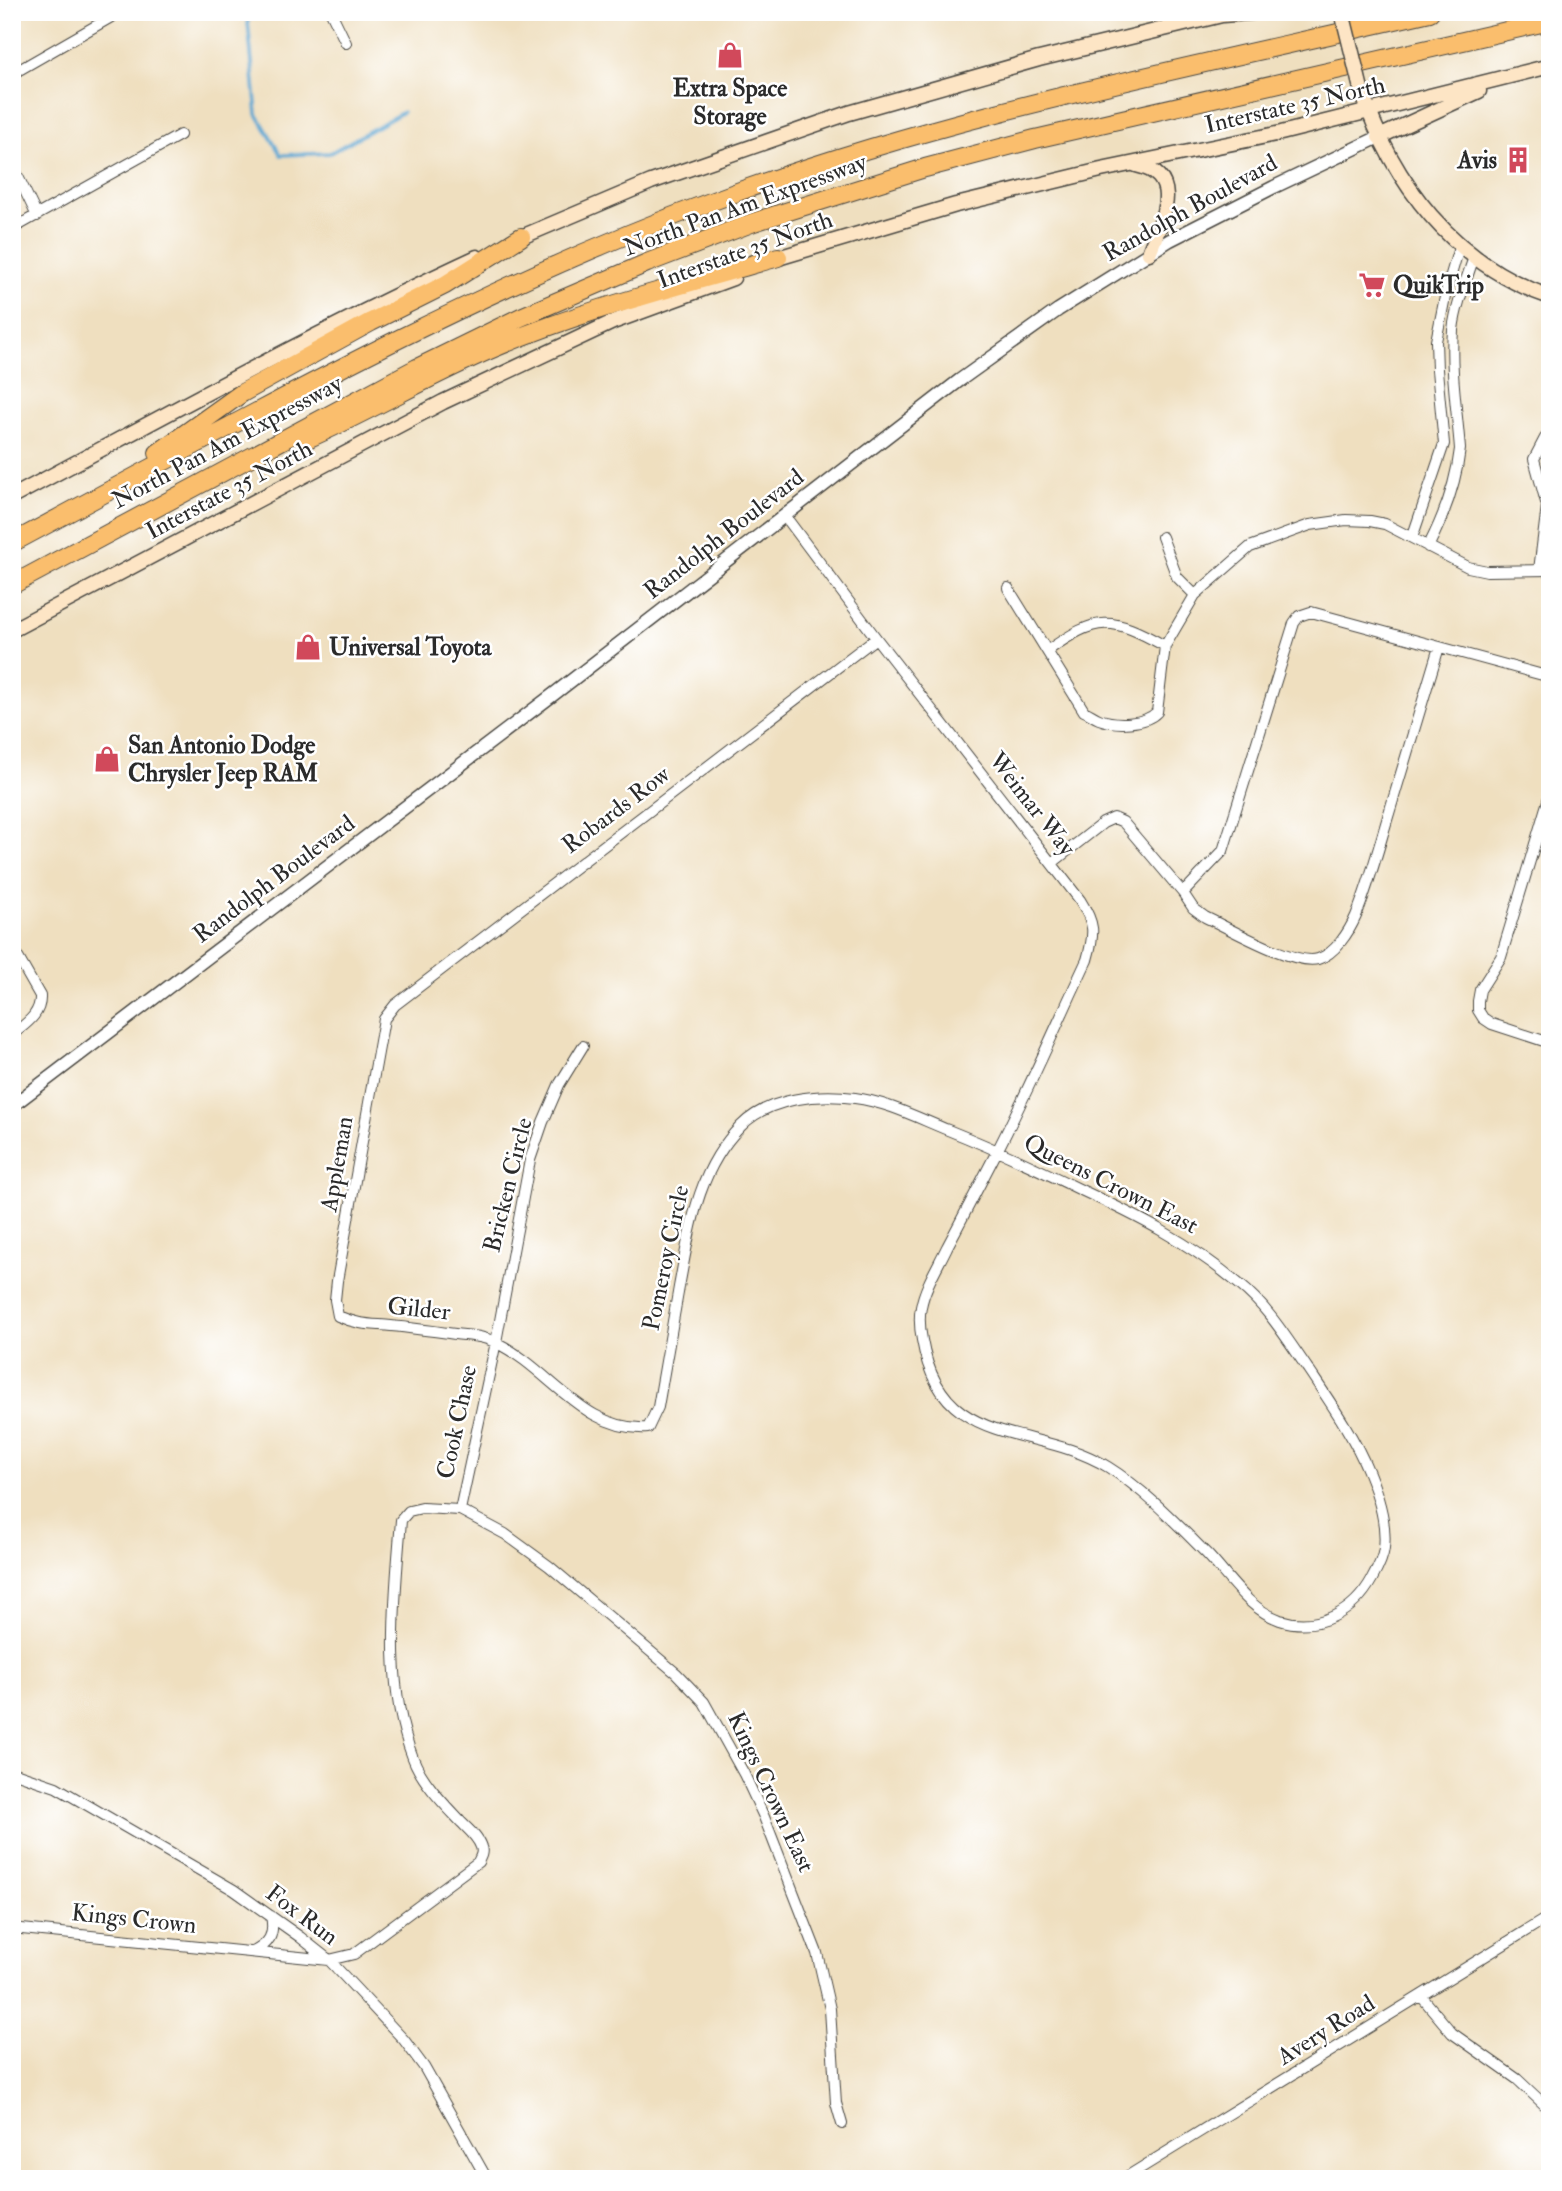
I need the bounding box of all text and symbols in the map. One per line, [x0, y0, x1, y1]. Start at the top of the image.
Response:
shop icon: Extra Space Storage [715, 40, 745, 70]
street label: Interstate 35 North [1202, 69, 1389, 141]
place label: Extra Space Storage [673, 73, 787, 132]
place label: Avis [1456, 145, 1497, 176]
building icon: Avis [1503, 145, 1533, 175]
street label: North Pan Am Expressway [619, 146, 871, 263]
street label: Randolph Boulevard [1097, 147, 1283, 269]
street label: Interstate 35 North [653, 204, 837, 296]
supermarket icon: QuikTrip [1357, 270, 1387, 300]
place label: QuikTrip [1393, 270, 1484, 301]
street label: North Pan Am Expressway [106, 368, 348, 516]
street label: Interstate 35 North [140, 433, 318, 547]
street label: Randolph Boulevard [638, 462, 810, 606]
shop icon: Universal Toyota [293, 632, 323, 662]
place label: Universal Toyota [329, 632, 493, 663]
place label: San Antonio Dodge Chrysler Jeep RAM [128, 730, 318, 789]
shop icon: San Antonio Dodge Chrysler Jeep RAM [92, 744, 122, 774]
street label: Weimar Way [981, 745, 1083, 863]
street label: Robards Row [556, 759, 677, 861]
street label: Randolph Boulevard [187, 808, 361, 950]
street label: Appleman [313, 1114, 361, 1215]
street label: Bricken Circle [476, 1115, 540, 1255]
street label: Queens Crown East [1019, 1127, 1203, 1241]
street label: Pomeroy Circle [635, 1182, 697, 1334]
street label: Gilder [386, 1290, 452, 1328]
street label: Cook Chase [430, 1362, 484, 1482]
street label: Kings Crown East [720, 1707, 822, 1877]
street label: Fox Run [259, 1878, 345, 1952]
street label: Kings Crown [70, 1897, 198, 1941]
street label: Avery Road [1270, 1988, 1381, 2073]

